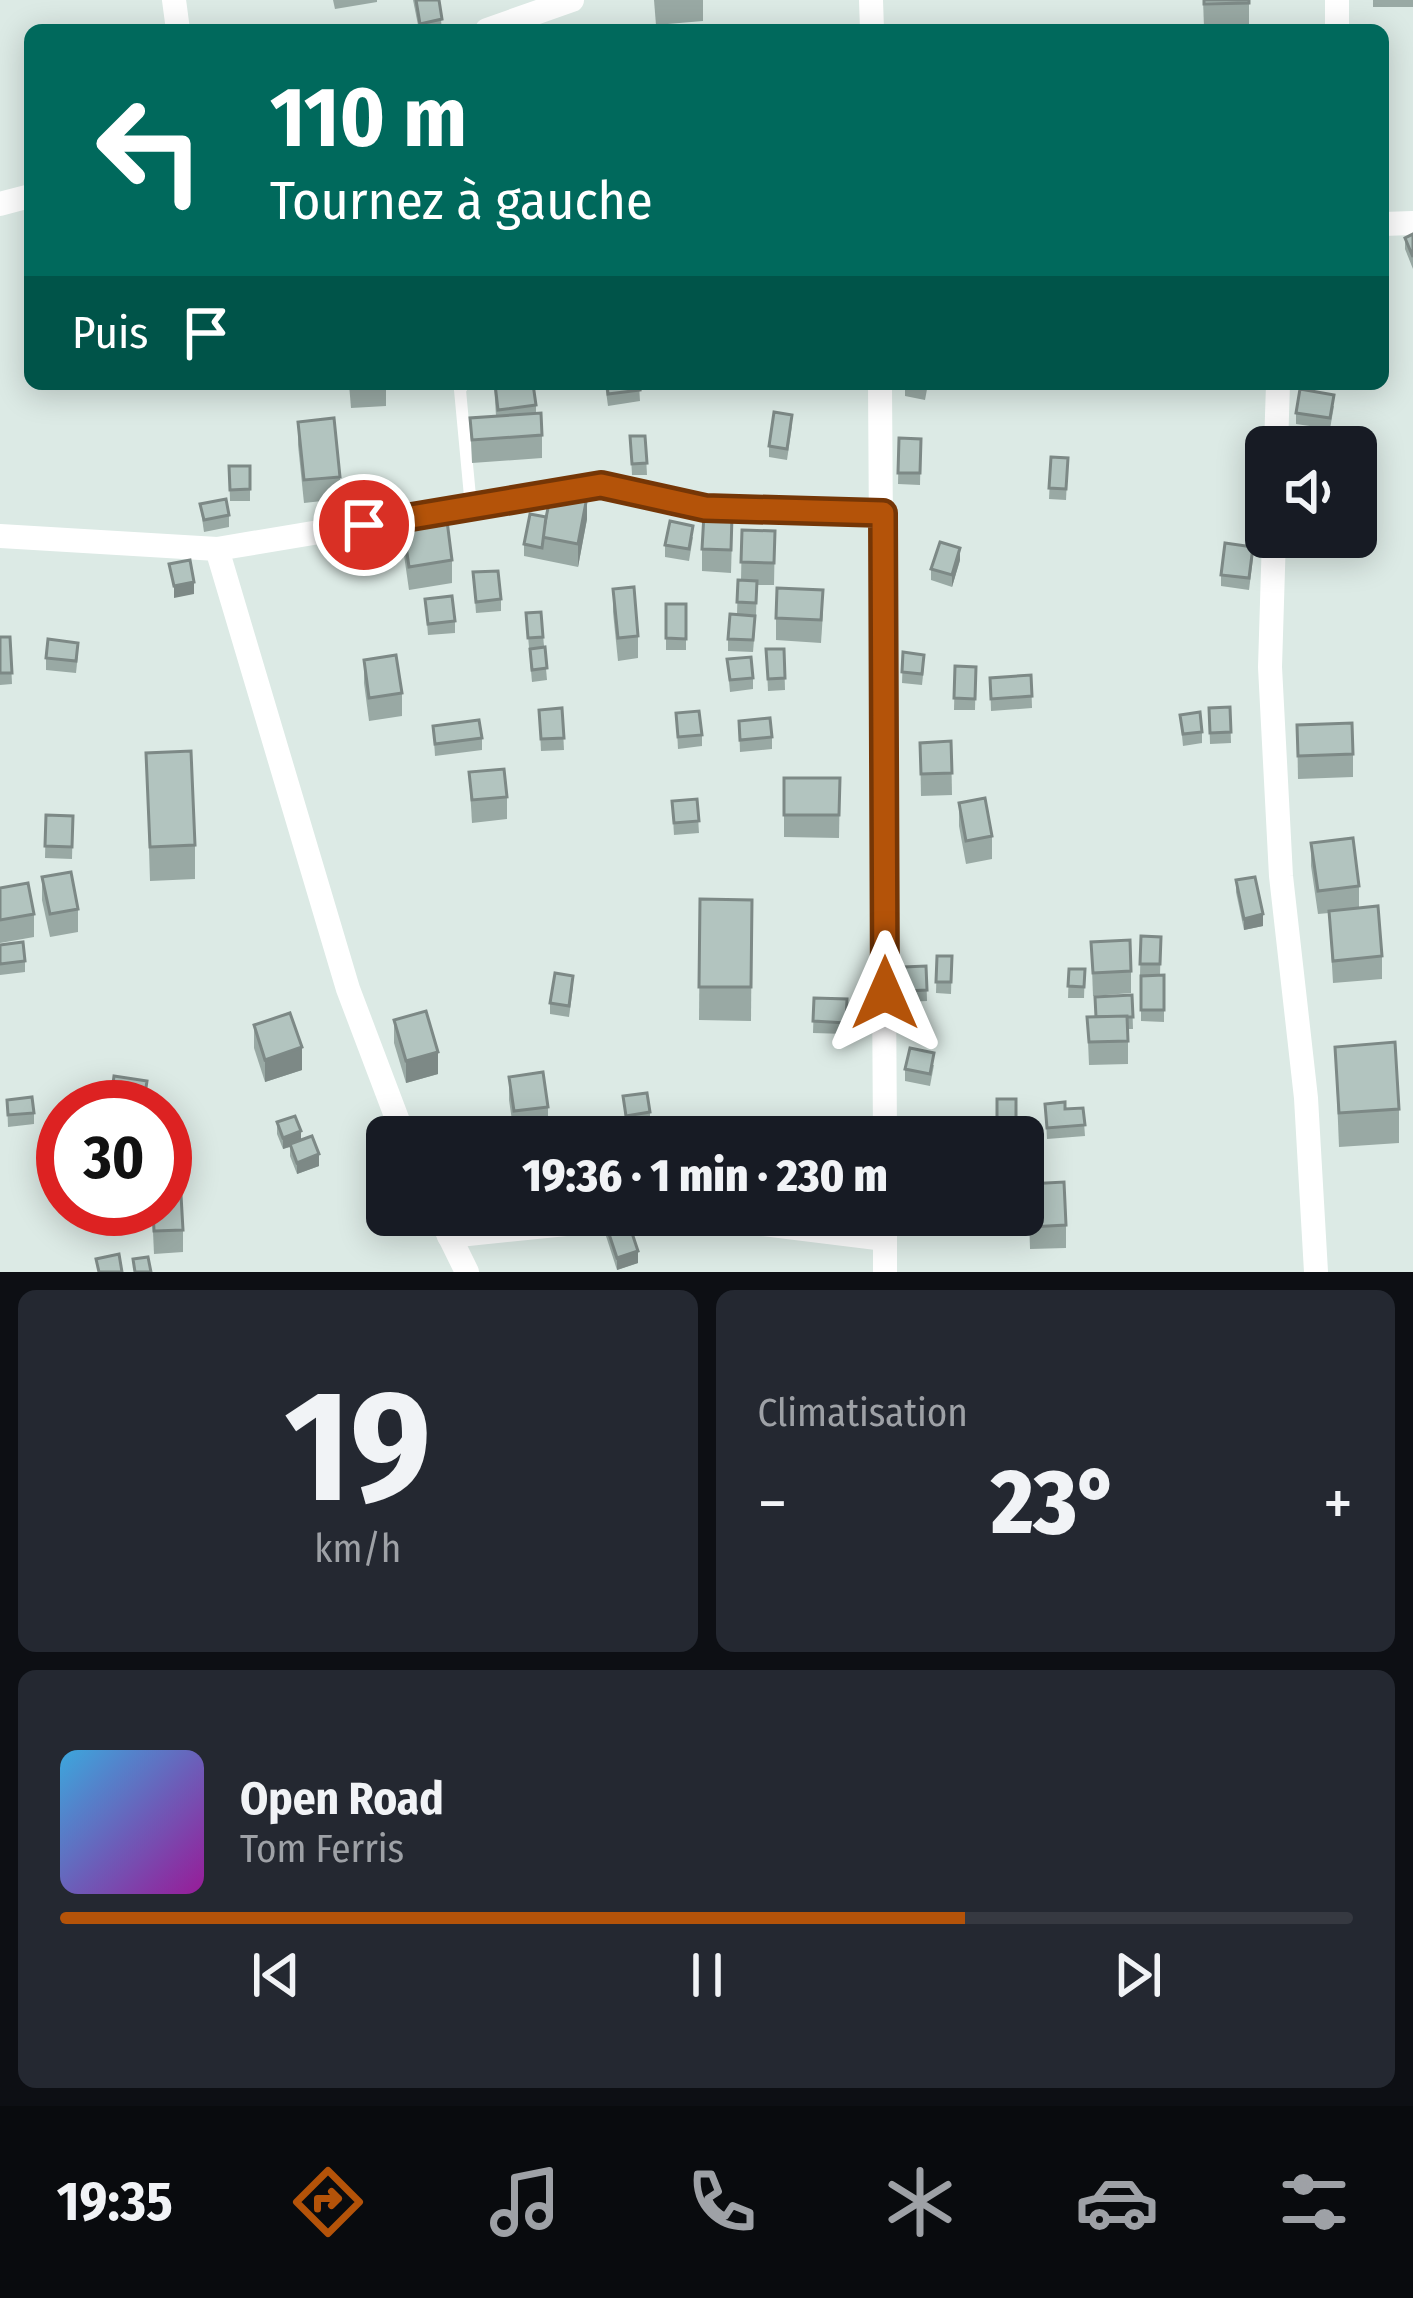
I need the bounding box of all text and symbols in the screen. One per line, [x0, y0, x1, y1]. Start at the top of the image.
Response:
text: 110 m [270, 67, 467, 168]
icon: left [72, 72, 228, 228]
text: Tournez à gauche [270, 169, 653, 233]
icon: arrive [173, 300, 239, 366]
text: Puis [72, 306, 149, 360]
map controls [1245, 426, 1377, 558]
button: sound [1245, 426, 1377, 558]
pin [313, 474, 415, 576]
icon: arrive [331, 492, 397, 558]
position arrow [822, 930, 948, 1056]
speed limit sign: 30 [36, 1080, 192, 1236]
text: 19:36 · 1 min · 230 m [522, 1149, 888, 1203]
text: 19 [284, 1354, 431, 1541]
text: Climatisation [758, 1390, 968, 1436]
text: 23° [991, 1449, 1119, 1557]
text: − [758, 1464, 787, 1543]
text: + [1323, 1464, 1353, 1543]
text: km/h [314, 1526, 401, 1572]
text: Open Road [240, 1772, 444, 1826]
text: Tom Ferris [240, 1826, 404, 1872]
icon: previous [243, 1942, 309, 2008]
icon: pause [674, 1942, 740, 2008]
icon: next [1105, 1942, 1171, 2008]
icon: directions [286, 2160, 370, 2244]
icon: music [483, 2160, 567, 2244]
icon: phone [680, 2160, 764, 2244]
icon: climate [878, 2160, 962, 2244]
icon: car [1075, 2160, 1159, 2244]
icon: filters [1272, 2160, 1356, 2244]
text: 19:35 [57, 2170, 173, 2234]

